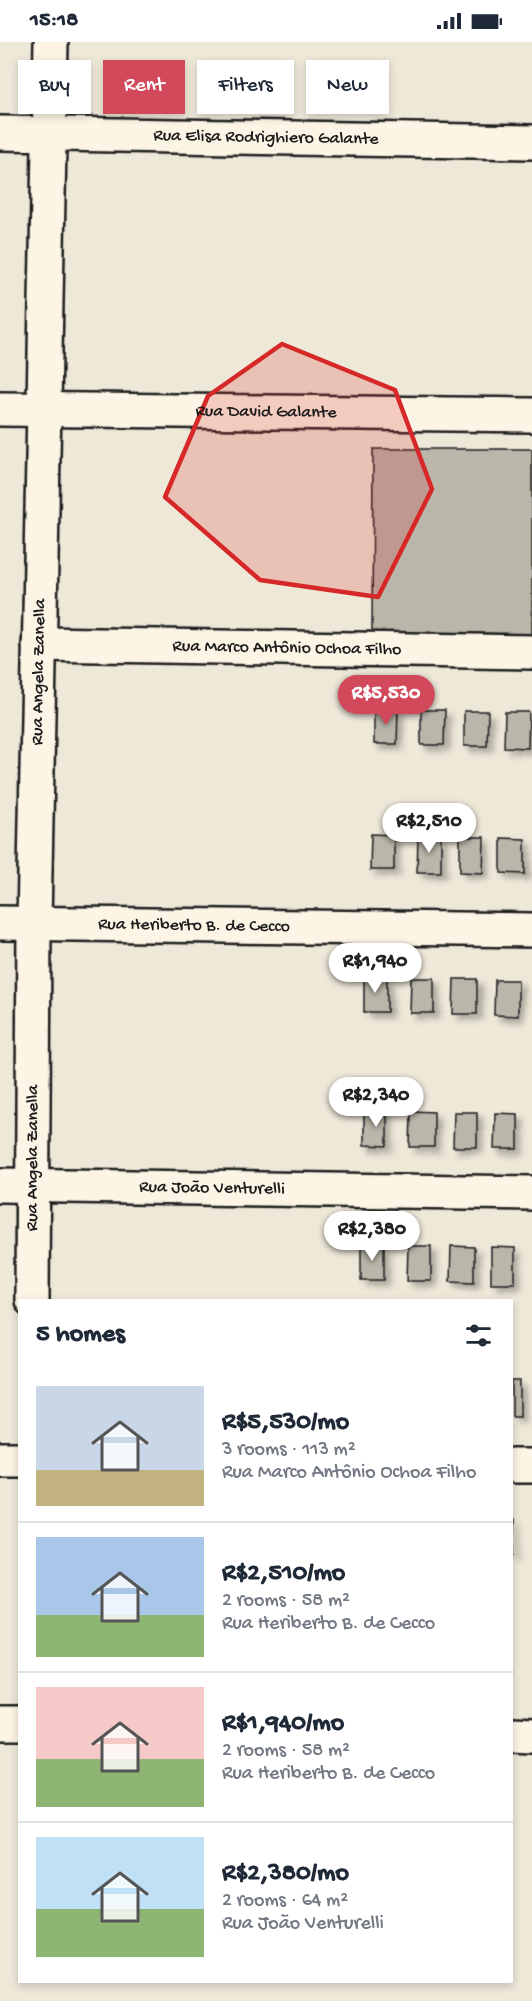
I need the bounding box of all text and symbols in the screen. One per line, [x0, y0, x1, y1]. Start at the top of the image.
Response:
text: 15:18 [30, 8, 78, 34]
chip: Buy [18, 60, 91, 114]
chip: Rent [103, 60, 185, 114]
chip: Filters [197, 60, 294, 114]
chip: New [306, 60, 389, 114]
street label: Rua Elisa Rodrighiero Galante [153, 125, 380, 150]
street label: Rua David Galante [195, 401, 337, 423]
street label: Rua Angela Zanella [27, 598, 51, 746]
street label: Rua Marco Antônio Ochoa Filho [172, 636, 402, 660]
pin: R$5,530 [331, 675, 441, 726]
text: R$5,530 [352, 683, 420, 706]
pin: R$2,510 [374, 803, 484, 854]
text: R$2,510 [396, 811, 462, 834]
street label: Rua Heriberto B. de Cecco [98, 914, 290, 937]
pin: R$1,940 [320, 943, 430, 994]
text: R$1,940 [343, 951, 407, 974]
pin: R$2,340 [321, 1077, 431, 1128]
street label: Rua Angela Zanella [22, 1084, 44, 1231]
text: R$2,340 [343, 1085, 409, 1108]
street label: Rua João Venturelli [139, 1177, 285, 1200]
pin: R$2,380 [317, 1211, 427, 1262]
text: R$2,380 [338, 1219, 406, 1242]
icon: filters [462, 1319, 495, 1352]
text: 5 homes [36, 1320, 125, 1351]
text: R$5,530/mo [222, 1408, 349, 1439]
icon: home [84, 1410, 156, 1482]
text: 3 rooms · 113 m² [222, 1439, 356, 1462]
text: Rua Marco Antônio Ochoa Filho [222, 1462, 476, 1485]
text: R$2,510/mo [222, 1559, 345, 1590]
icon: home [84, 1561, 156, 1633]
text: 2 rooms · 58 m² [222, 1590, 350, 1613]
text: Rua Heriberto B. de Cecco [222, 1613, 435, 1636]
text: R$1,940/mo [222, 1709, 344, 1740]
icon: home [84, 1711, 156, 1783]
text: 2 rooms · 58 m² [222, 1740, 350, 1763]
text: Rua Heriberto B. de Cecco [222, 1763, 435, 1786]
text: R$2,380/mo [222, 1859, 349, 1890]
icon: home [84, 1861, 156, 1933]
text: 2 rooms · 64 m² [222, 1890, 348, 1913]
text: Rua João Venturelli [222, 1913, 384, 1936]

